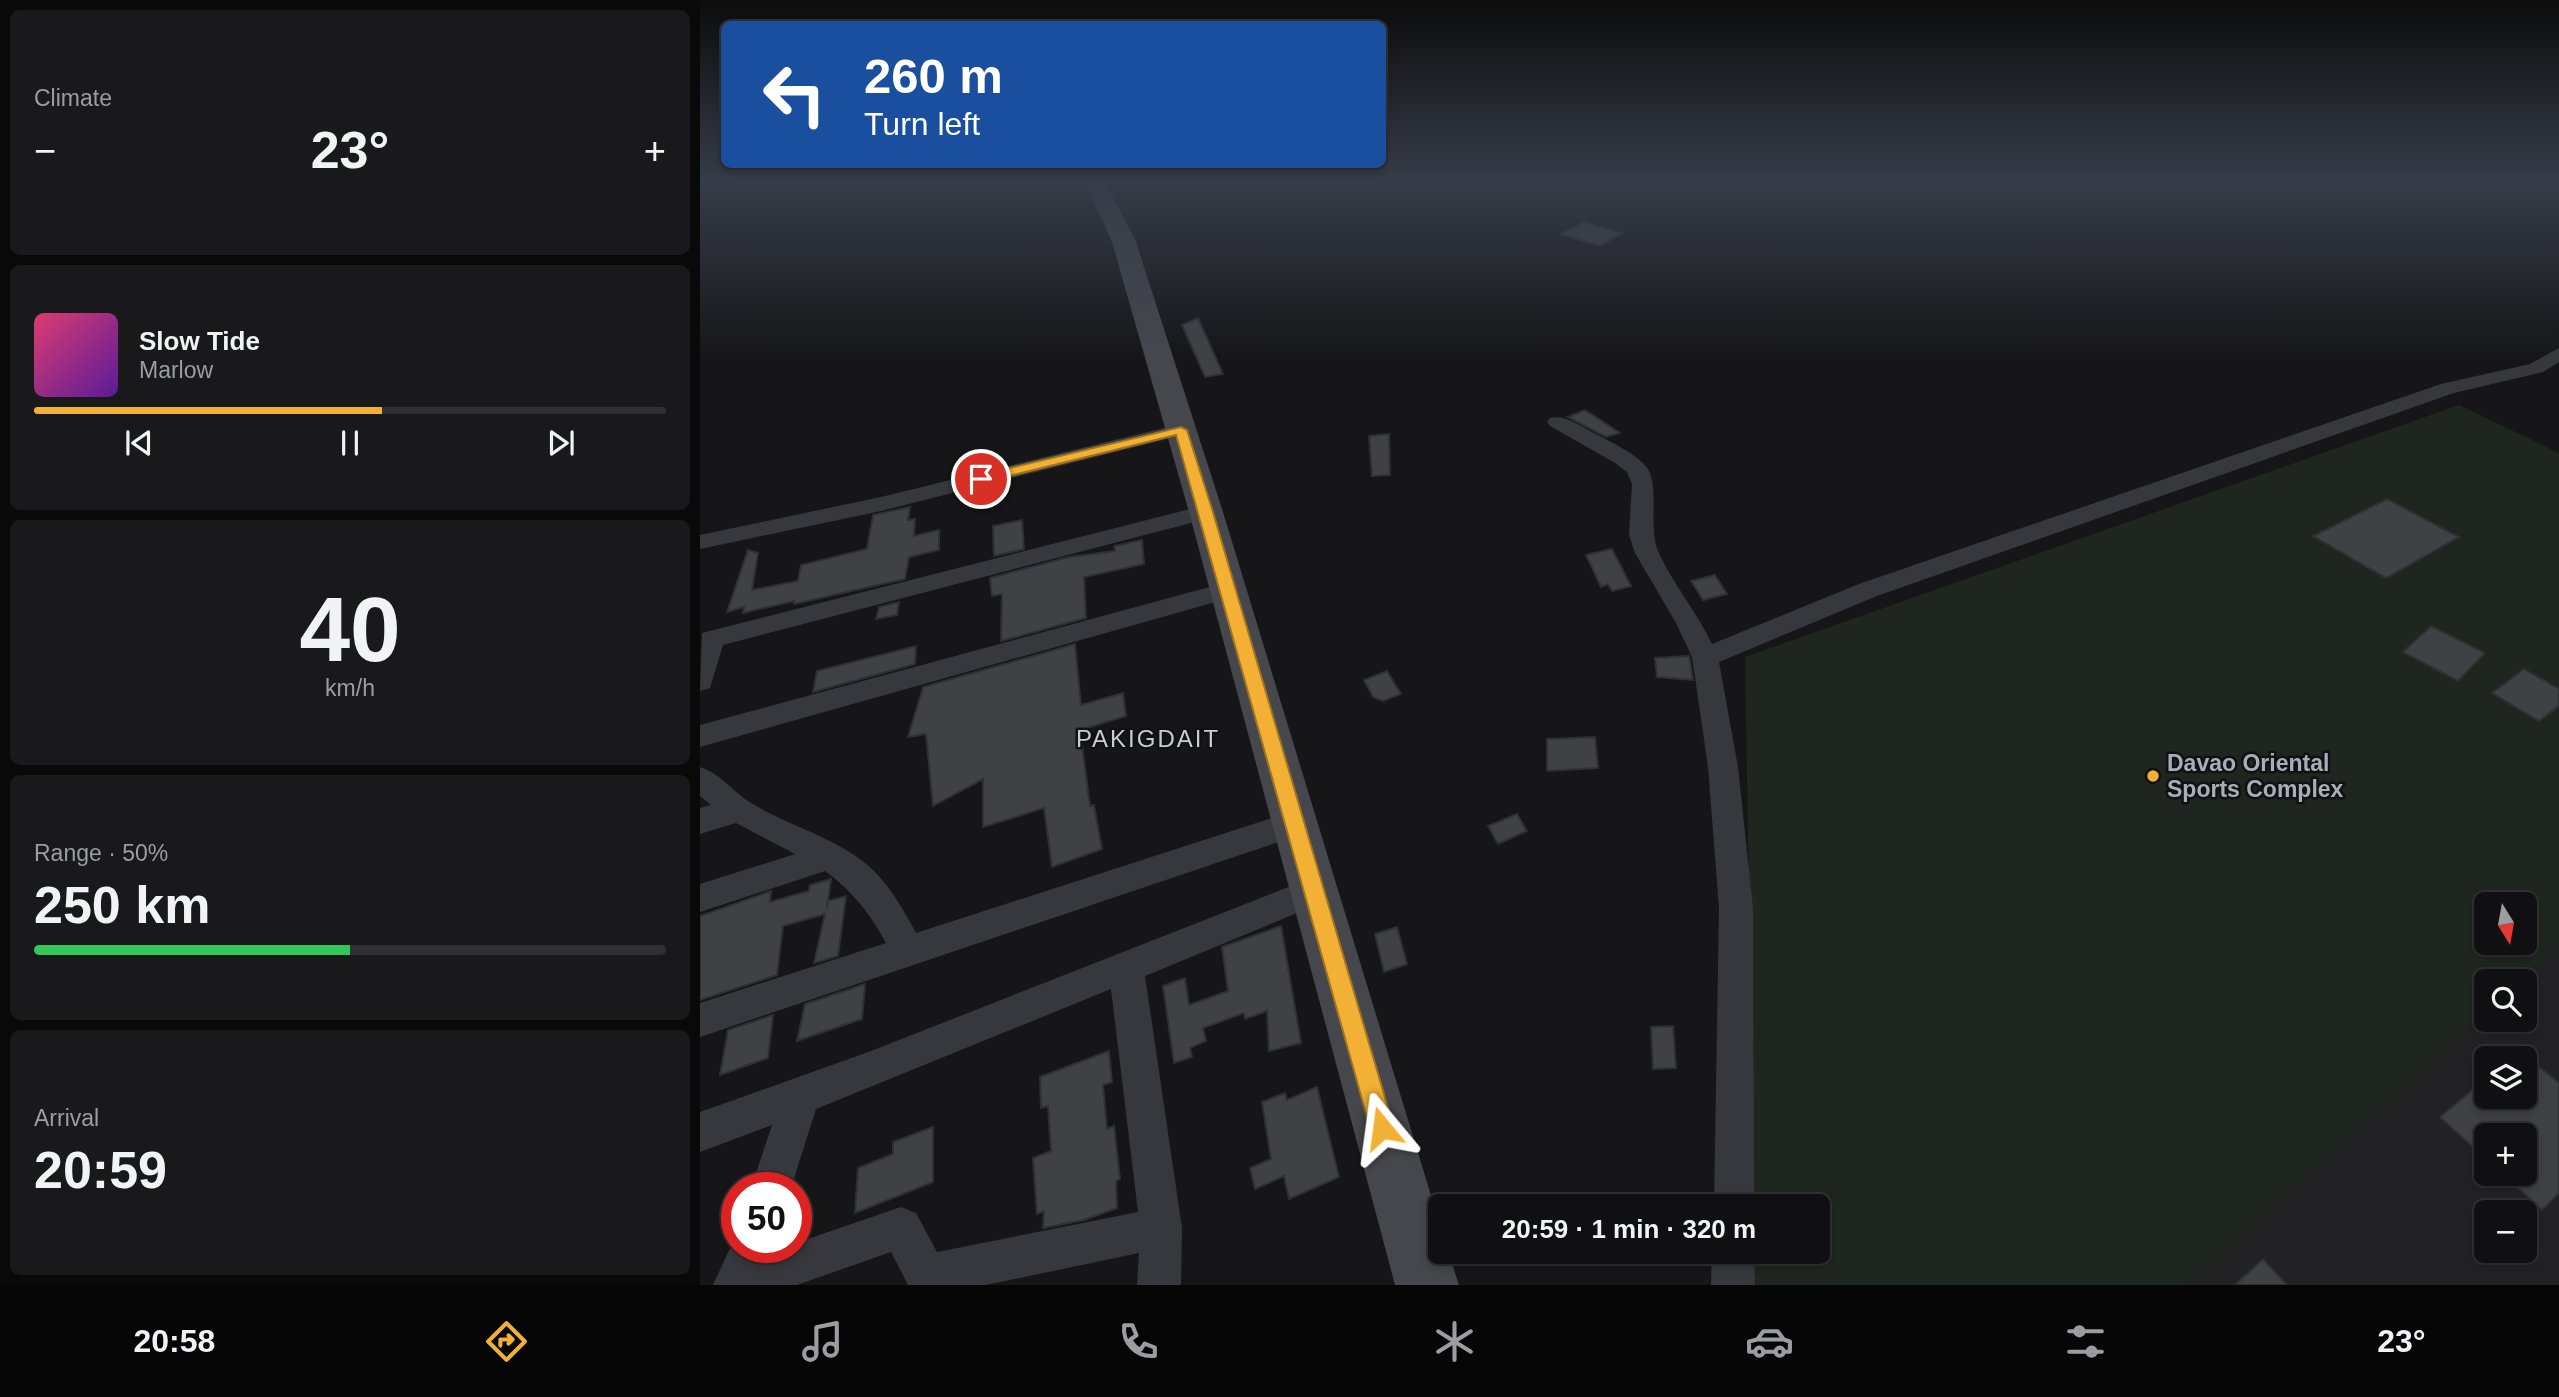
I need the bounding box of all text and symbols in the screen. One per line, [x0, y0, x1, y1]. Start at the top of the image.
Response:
icon: left [749, 49, 840, 140]
text: 260 m [864, 49, 1003, 103]
text: Climate [34, 85, 112, 111]
text: Turn left [864, 106, 980, 142]
text: 23° [311, 121, 389, 179]
text: − [34, 130, 56, 172]
text: + [644, 130, 666, 172]
text: Slow Tide [139, 326, 260, 356]
text: Marlow [139, 357, 213, 383]
icon: previous [120, 424, 158, 462]
icon: pause [331, 424, 369, 462]
icon: next [542, 424, 580, 462]
pin [951, 449, 1011, 509]
icon: arrive [962, 460, 1000, 498]
text: 40 [299, 579, 401, 680]
text: km/h [325, 675, 375, 701]
district label: PAKIGDAIT [1076, 725, 1220, 752]
place label: Davao Oriental Sports Complex [2167, 750, 2344, 802]
marker: Davao Oriental Sports Complex [2145, 768, 2161, 784]
text: Range · 50% [34, 840, 168, 866]
text: 250 km [34, 876, 210, 934]
north arrow [2474, 892, 2538, 956]
map controls [2474, 892, 2537, 1263]
button: search [2474, 969, 2537, 1032]
button: layers [2474, 1046, 2537, 1109]
position arrow [1345, 1091, 1419, 1165]
text: Arrival [34, 1105, 99, 1131]
button: + [2474, 1123, 2537, 1186]
text: 20:59 [34, 1141, 167, 1199]
speed limit sign: 50 [721, 1172, 812, 1263]
button: − [2474, 1200, 2537, 1263]
text: 20:59 · 1 min · 320 m [1502, 1214, 1756, 1244]
icon: directions [482, 1317, 531, 1366]
icon: music [798, 1317, 847, 1366]
icon: phone [1114, 1317, 1163, 1366]
icon: climate [1430, 1317, 1479, 1366]
icon: car [1745, 1317, 1794, 1366]
icon: filters [2061, 1317, 2110, 1366]
text: 20:58 [133, 1323, 215, 1359]
text: 23° [2377, 1323, 2426, 1359]

